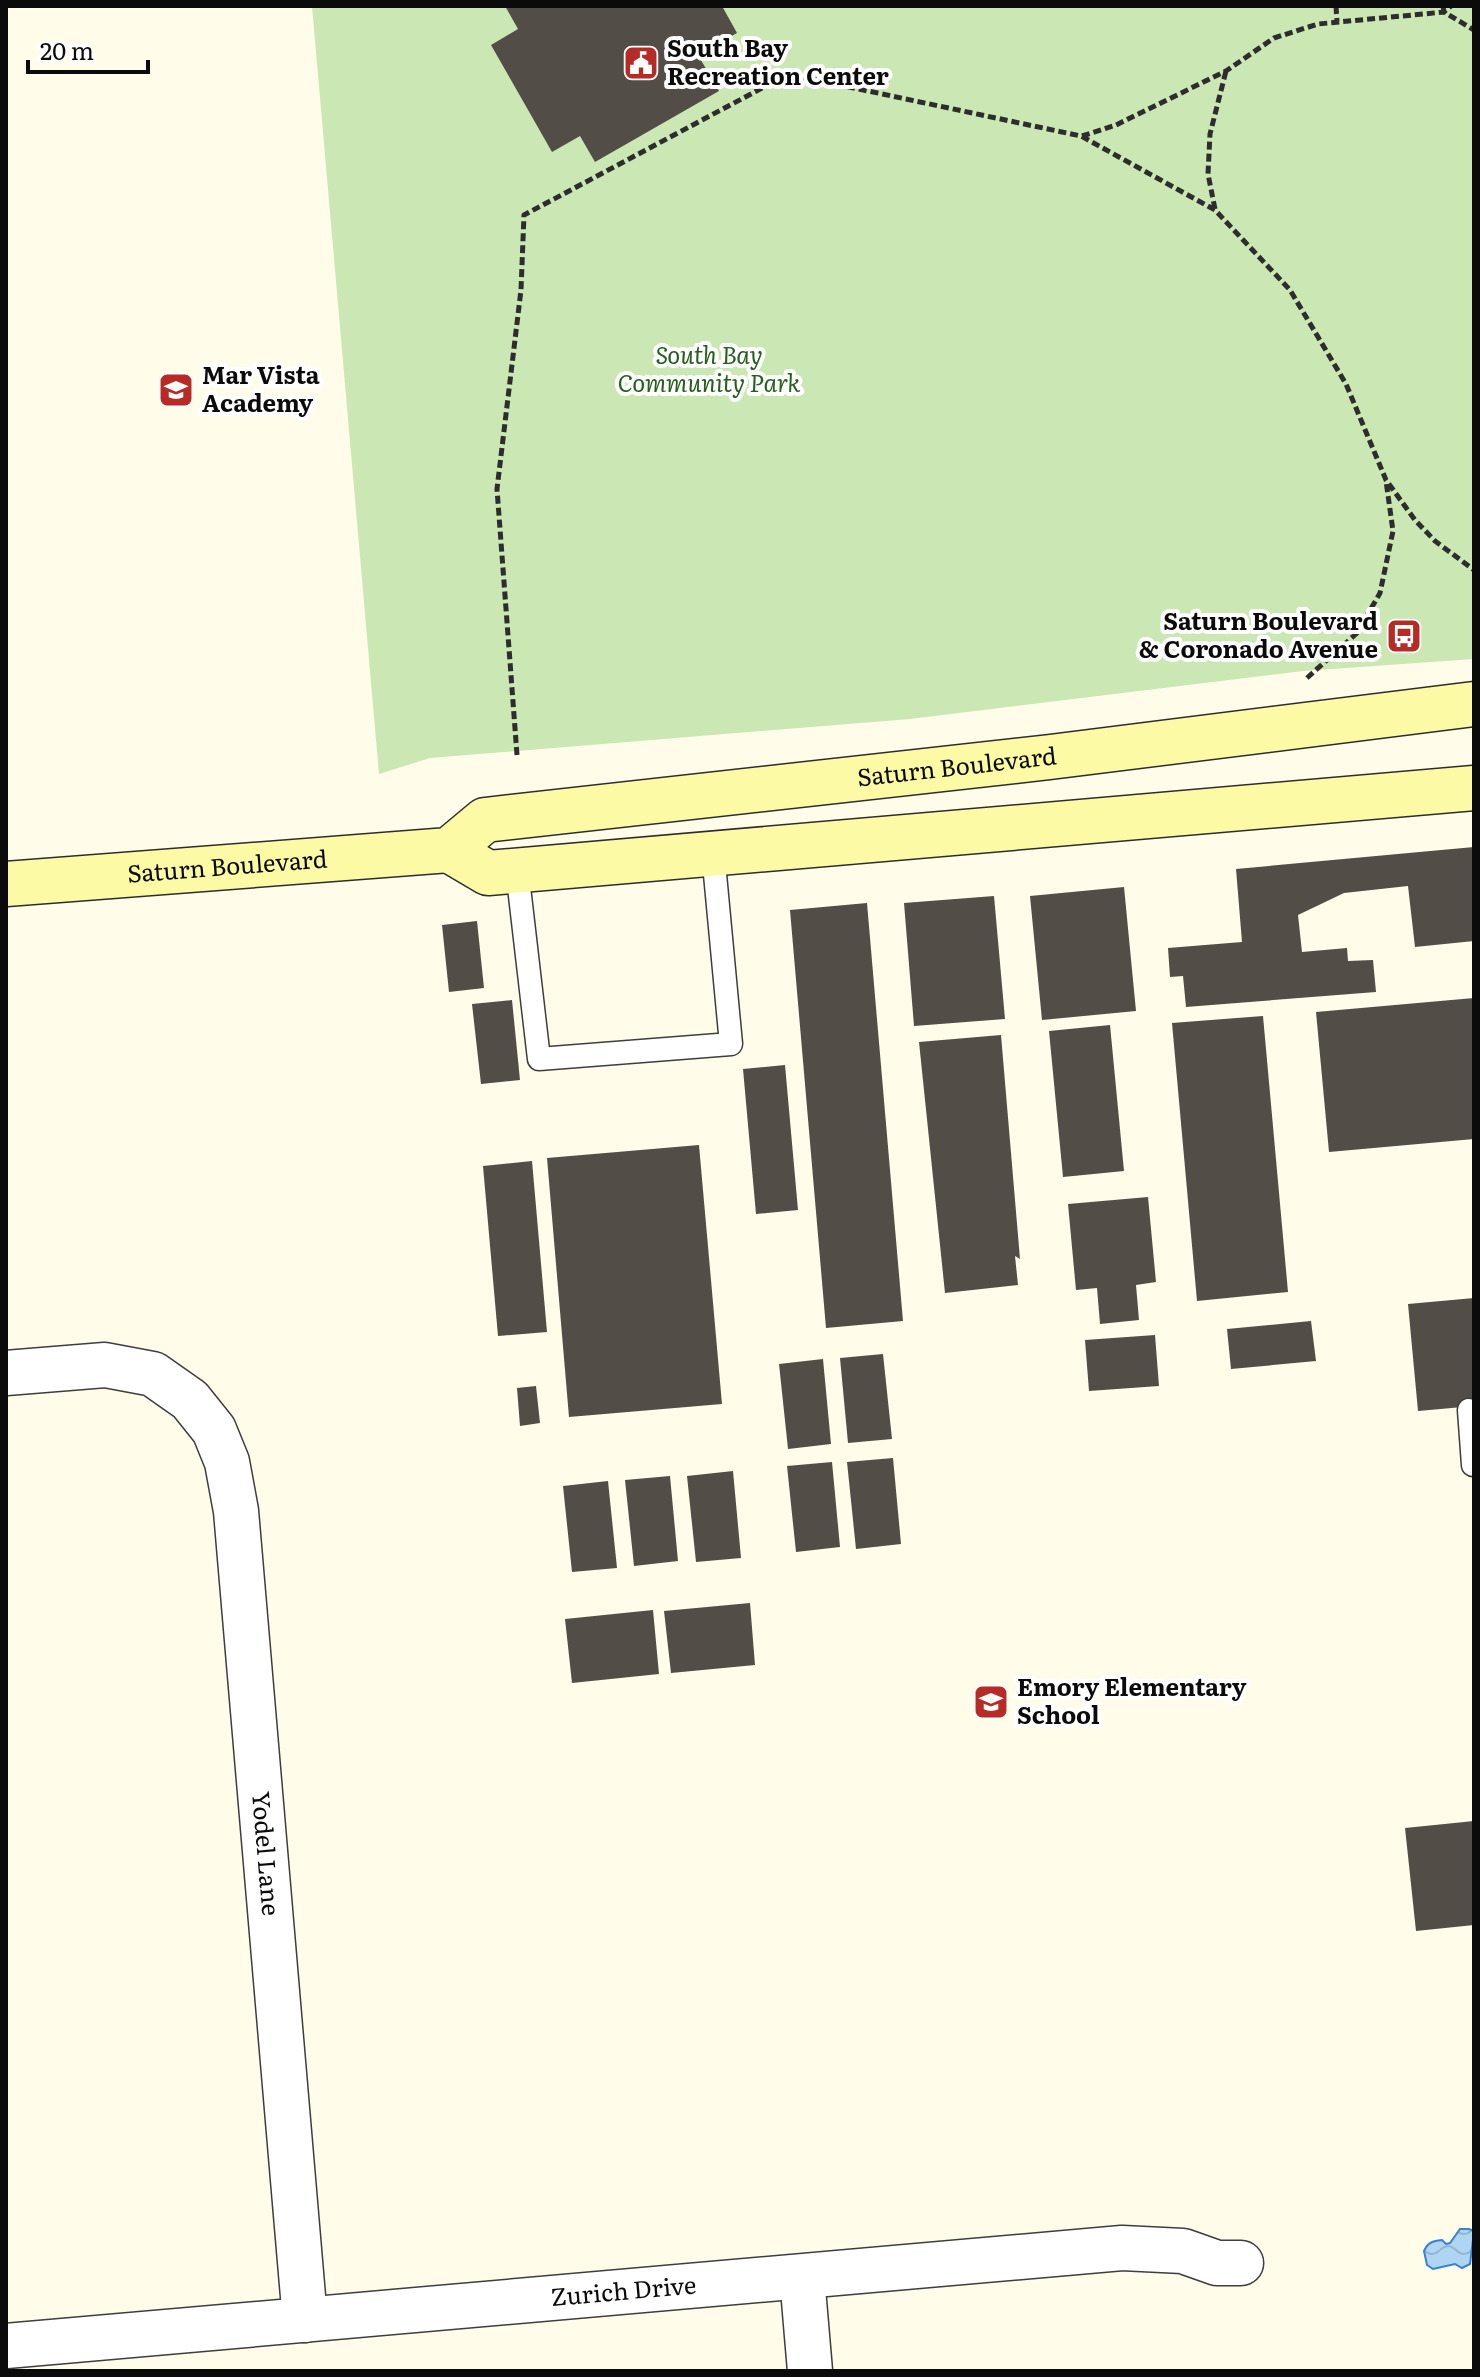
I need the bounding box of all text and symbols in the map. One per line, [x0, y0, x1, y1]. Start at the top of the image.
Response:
scale bar [28, 24, 148, 74]
place label: South Bay Recreation Center [667, 29, 889, 92]
text: 20 m [40, 32, 94, 67]
public building icon: South Bay Recreation Center [622, 44, 660, 82]
park label: South Bay Community Park [617, 336, 801, 399]
place label: Mar Vista Academy [202, 356, 320, 419]
school or university icon: Mar Vista Academy [157, 371, 195, 409]
place label: Saturn Boulevard & Coronado Avenue [1139, 602, 1378, 665]
bus stop icon: Saturn Boulevard & Coronado Avenue [1385, 617, 1423, 655]
street label: Saturn Boulevard [855, 736, 1058, 793]
street label: Saturn Boulevard [126, 839, 329, 890]
place label: Emory Elementary School [1017, 1668, 1247, 1731]
school or university icon: Emory Elementary School [972, 1683, 1010, 1721]
street label: Yodel Lane [245, 1790, 290, 1917]
street label: Zurich Drive [549, 2265, 698, 2313]

